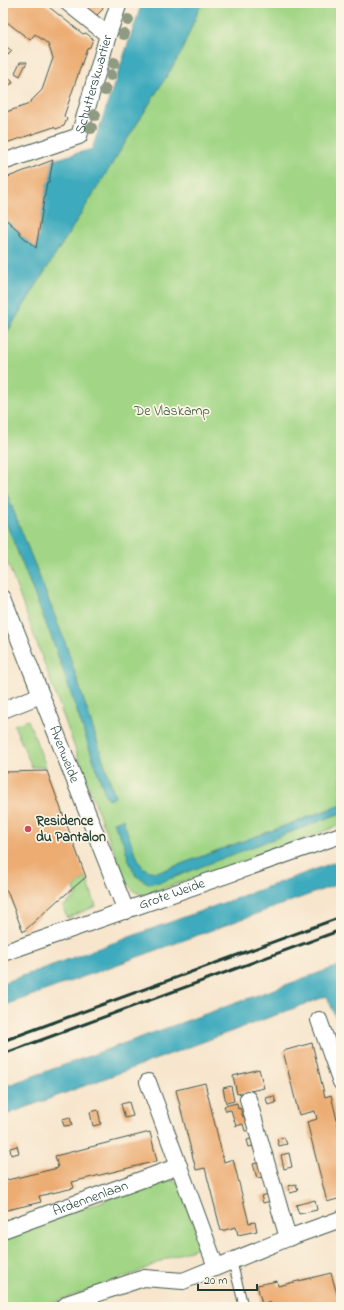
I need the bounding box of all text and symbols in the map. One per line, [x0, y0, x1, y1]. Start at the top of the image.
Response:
street label: Schutterskwartier [70, 32, 118, 136]
park label: De Vlaskamp [133, 401, 210, 422]
street label: Avenweide [44, 723, 85, 787]
place label: Residence du Pantalon [35, 811, 106, 848]
marker: Residence du Pantalon [23, 824, 33, 834]
street label: Grote Weide [136, 873, 209, 915]
street label: Ardennenlaan [50, 1175, 131, 1222]
scale bar [198, 1266, 257, 1292]
text: 20 m [204, 1272, 227, 1290]

